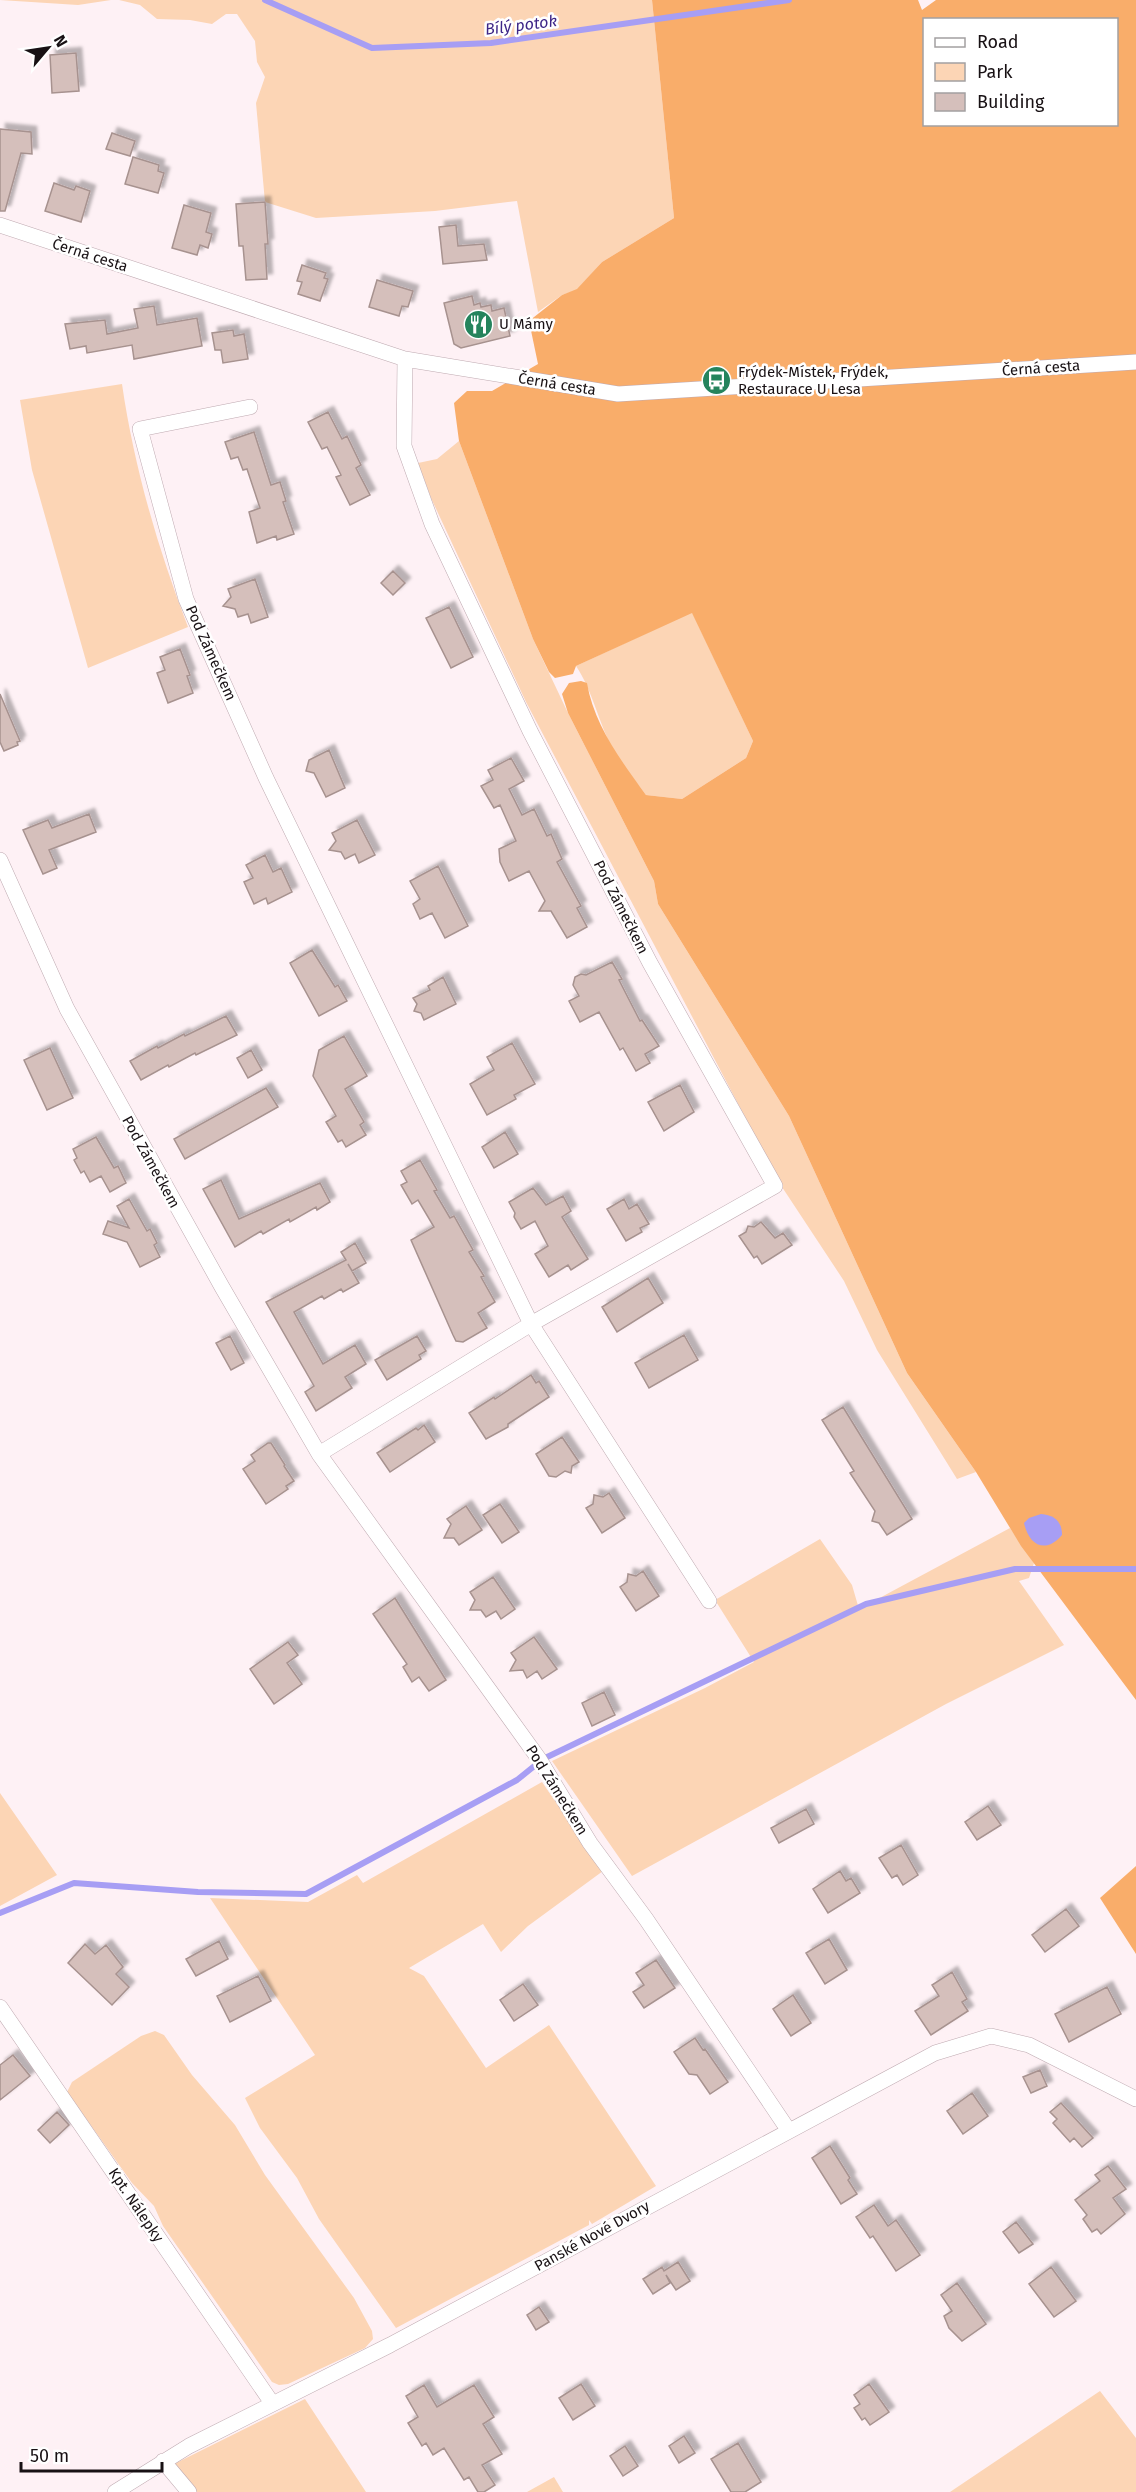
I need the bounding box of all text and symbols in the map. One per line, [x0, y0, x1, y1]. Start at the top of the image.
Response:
water label: Bílý potok [484, 11, 558, 39]
north arrow [18, 18, 78, 78]
legend [923, 18, 1118, 126]
text: Road [977, 31, 1019, 53]
text: N [50, 32, 72, 50]
text: Park [977, 61, 1013, 83]
text: Building [977, 91, 1045, 113]
street label: Černá cesta [50, 234, 130, 276]
restaurant icon: U Mámy [462, 308, 494, 340]
place label: U Mámy [499, 315, 553, 333]
street label: Černá cesta [1001, 356, 1081, 380]
place label: Frýdek-Místek, Frýdek, Restaurace U Lesa [738, 363, 888, 398]
bus stop icon: Frýdek-Místek, Frýdek, Restaurace U Lesa [701, 365, 733, 397]
street label: Černá cesta [517, 369, 597, 399]
street label: Pod Zámečkem [182, 603, 240, 703]
street label: Pod Zámečkem [590, 857, 652, 957]
street label: Pod Zámečkem [118, 1113, 184, 1211]
street label: Pod Zámečkem [522, 1742, 592, 1838]
street label: Kpt. Nálepky [105, 2165, 168, 2246]
street label: Panské Nové Dvory [531, 2197, 653, 2275]
scale bar [21, 2435, 162, 2473]
text: 50 m [30, 2445, 69, 2467]

